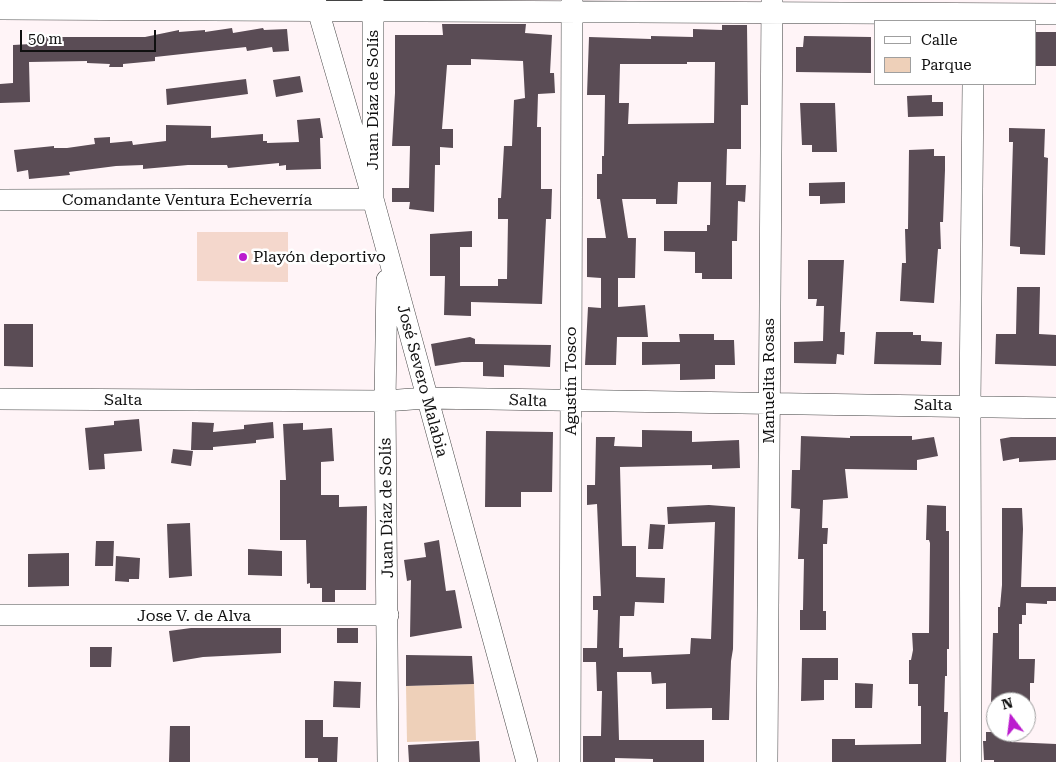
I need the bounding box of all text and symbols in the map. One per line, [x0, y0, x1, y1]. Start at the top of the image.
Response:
scale bar [22, 20, 159, 52]
legend [874, 20, 1036, 85]
text: 50 m [28, 30, 62, 48]
street label: Juan Díaz de Solís [363, 30, 383, 170]
text: Calle [921, 31, 957, 49]
text: Parque [921, 56, 972, 74]
street label: Comandante Ventura Echeverría [62, 190, 312, 210]
place label: Playón deportivo [253, 247, 386, 267]
marker: Playón deportivo [237, 251, 249, 263]
street label: José Severo Malabia [392, 303, 452, 459]
street label: Manuelita Rosas [759, 318, 779, 444]
street label: Agustín Tosco [561, 326, 581, 436]
street label: Salta [104, 390, 142, 410]
street label: Salta [509, 391, 547, 411]
street label: Salta [914, 395, 952, 415]
street label: Juan Díaz de Solís [376, 438, 398, 578]
street label: Jose V. de Alva [137, 606, 251, 626]
north arrow [986, 692, 1036, 742]
text: N [1000, 694, 1015, 713]

